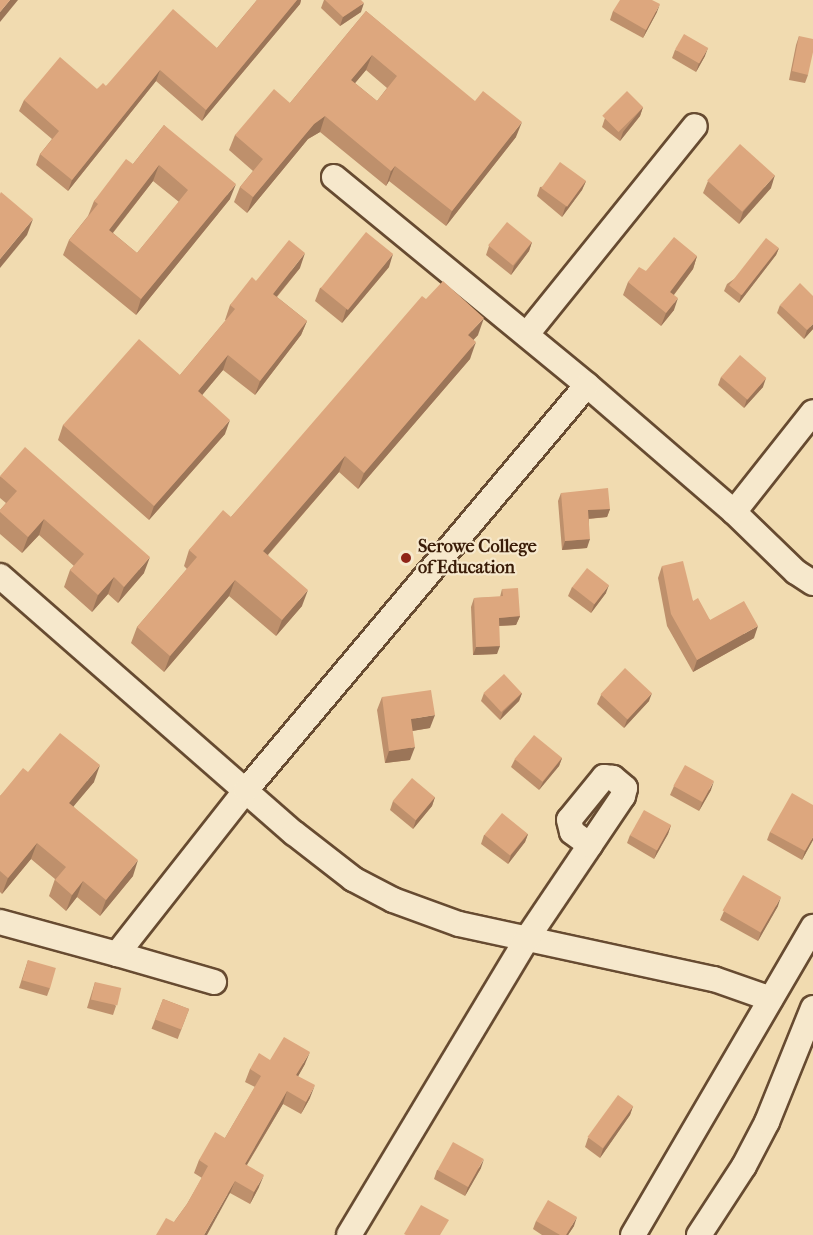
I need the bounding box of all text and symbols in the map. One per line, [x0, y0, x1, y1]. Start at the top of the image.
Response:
place label: Serowe College of Education [418, 537, 537, 580]
marker: Serowe College of Education [399, 551, 413, 565]

